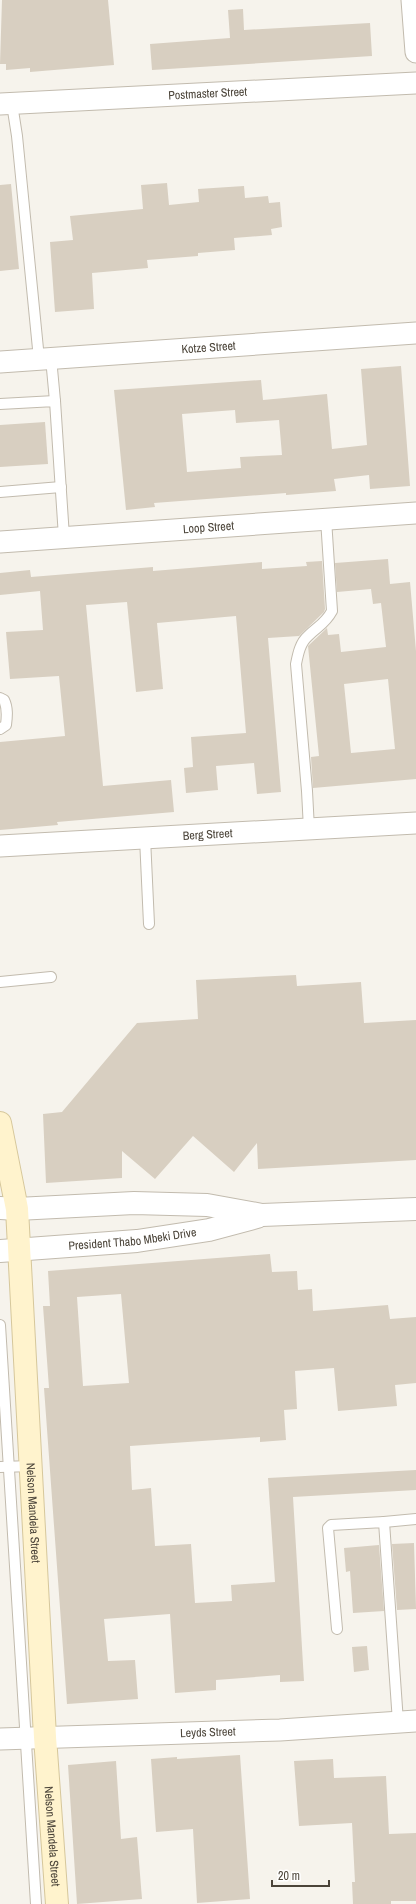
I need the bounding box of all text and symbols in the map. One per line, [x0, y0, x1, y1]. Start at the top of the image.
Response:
street label: Postmaster Street [168, 84, 248, 103]
street label: Kotze Street [181, 338, 236, 357]
street label: Loop Street [182, 518, 235, 537]
street label: Berg Street [182, 825, 233, 844]
street label: President Thabo Mbeki Drive [68, 1224, 197, 1254]
street label: Nelson Mandela Street [22, 1462, 44, 1564]
street label: Leyds Street [180, 1723, 236, 1741]
street label: Nelson Mandela Street [41, 1786, 64, 1887]
scale bar [272, 1862, 329, 1888]
text: 20 m [278, 1868, 300, 1884]

